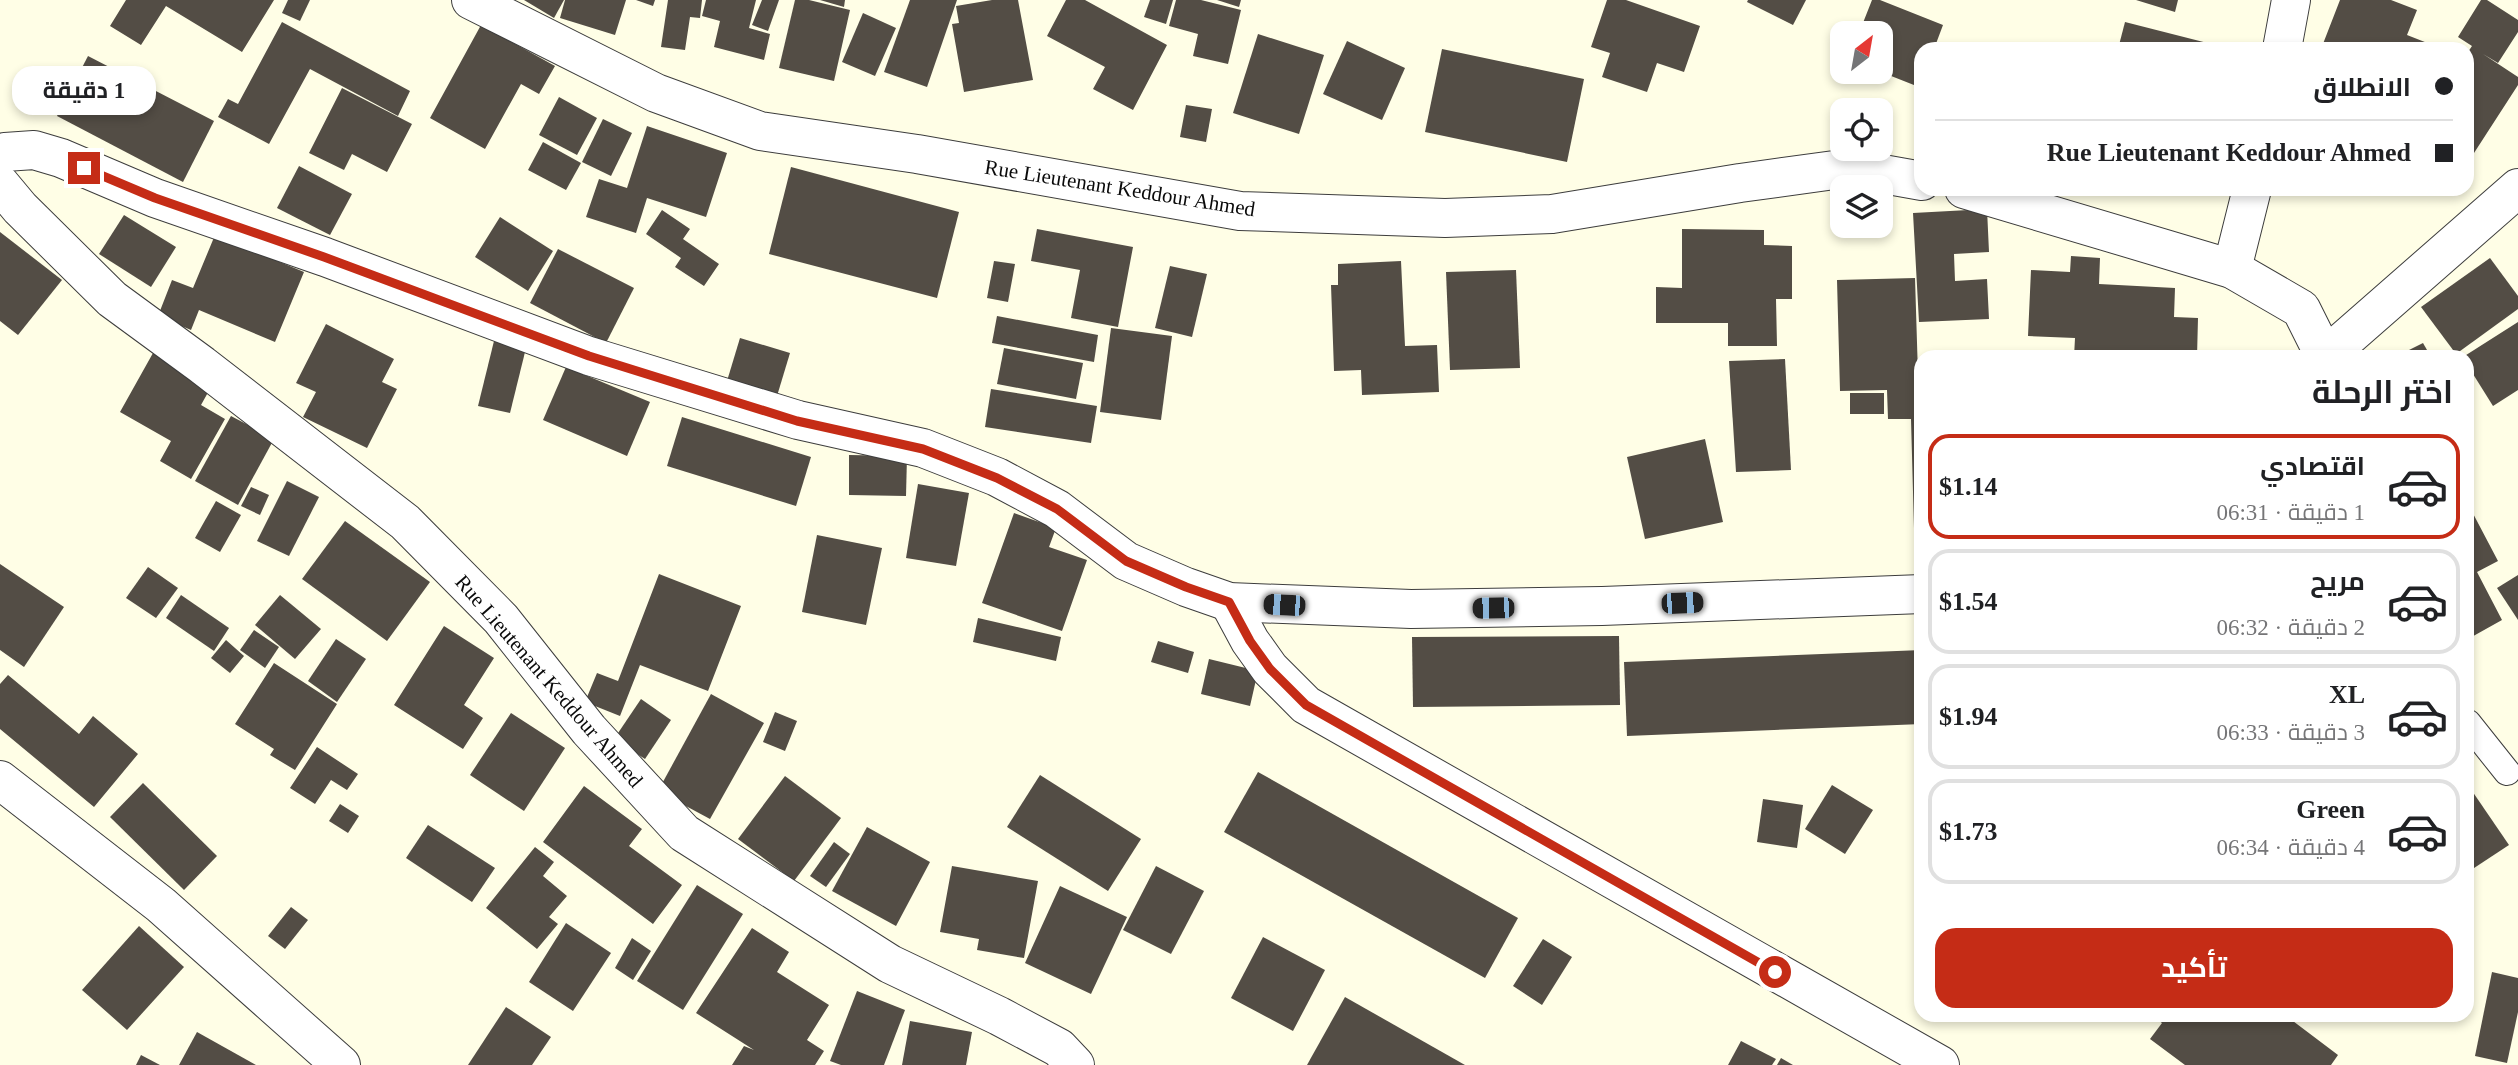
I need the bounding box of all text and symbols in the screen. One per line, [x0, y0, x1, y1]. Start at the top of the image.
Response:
north arrow [1830, 21, 1894, 84]
map controls [1830, 21, 1893, 238]
callout: 1 دقيقة [12, 66, 156, 116]
text: الانطلاق [2313, 73, 2411, 102]
text: 1 دقيقة [43, 78, 125, 103]
button: locate [1830, 98, 1893, 161]
text: Rue Lieutenant Keddour Ahmed [2047, 138, 2411, 167]
route end [68, 152, 100, 184]
street label: Rue Lieutenant Keddour Ahmed [983, 155, 1257, 221]
button: layers [1830, 175, 1893, 238]
text: اختر الرحلة [2312, 374, 2453, 410]
text: اقتصادي [2260, 452, 2365, 481]
icon: car [2386, 455, 2449, 518]
text: $1.14 [1939, 472, 1998, 501]
text: 1 دقيقة · 06:31 [2216, 500, 2365, 525]
text: مريح [2310, 567, 2365, 596]
street label: Rue Lieutenant Keddour Ahmed [450, 570, 648, 792]
icon: car [2386, 570, 2449, 633]
text: $1.54 [1939, 587, 1998, 616]
car [1661, 592, 1704, 614]
car [1263, 593, 1306, 617]
car [1472, 597, 1515, 619]
text: 2 دقيقة · 06:32 [2216, 615, 2365, 640]
text: XL [2329, 680, 2365, 709]
icon: car [2386, 685, 2449, 748]
text: $1.94 [1939, 702, 1998, 731]
text: 3 دقيقة · 06:33 [2216, 720, 2365, 745]
text: Green [2296, 795, 2365, 824]
icon: car [2386, 800, 2449, 863]
text: $1.73 [1939, 817, 1998, 846]
text: 4 دقيقة · 06:34 [2216, 835, 2365, 860]
button: تأكيد [1935, 928, 2453, 1008]
route start [1759, 956, 1791, 988]

